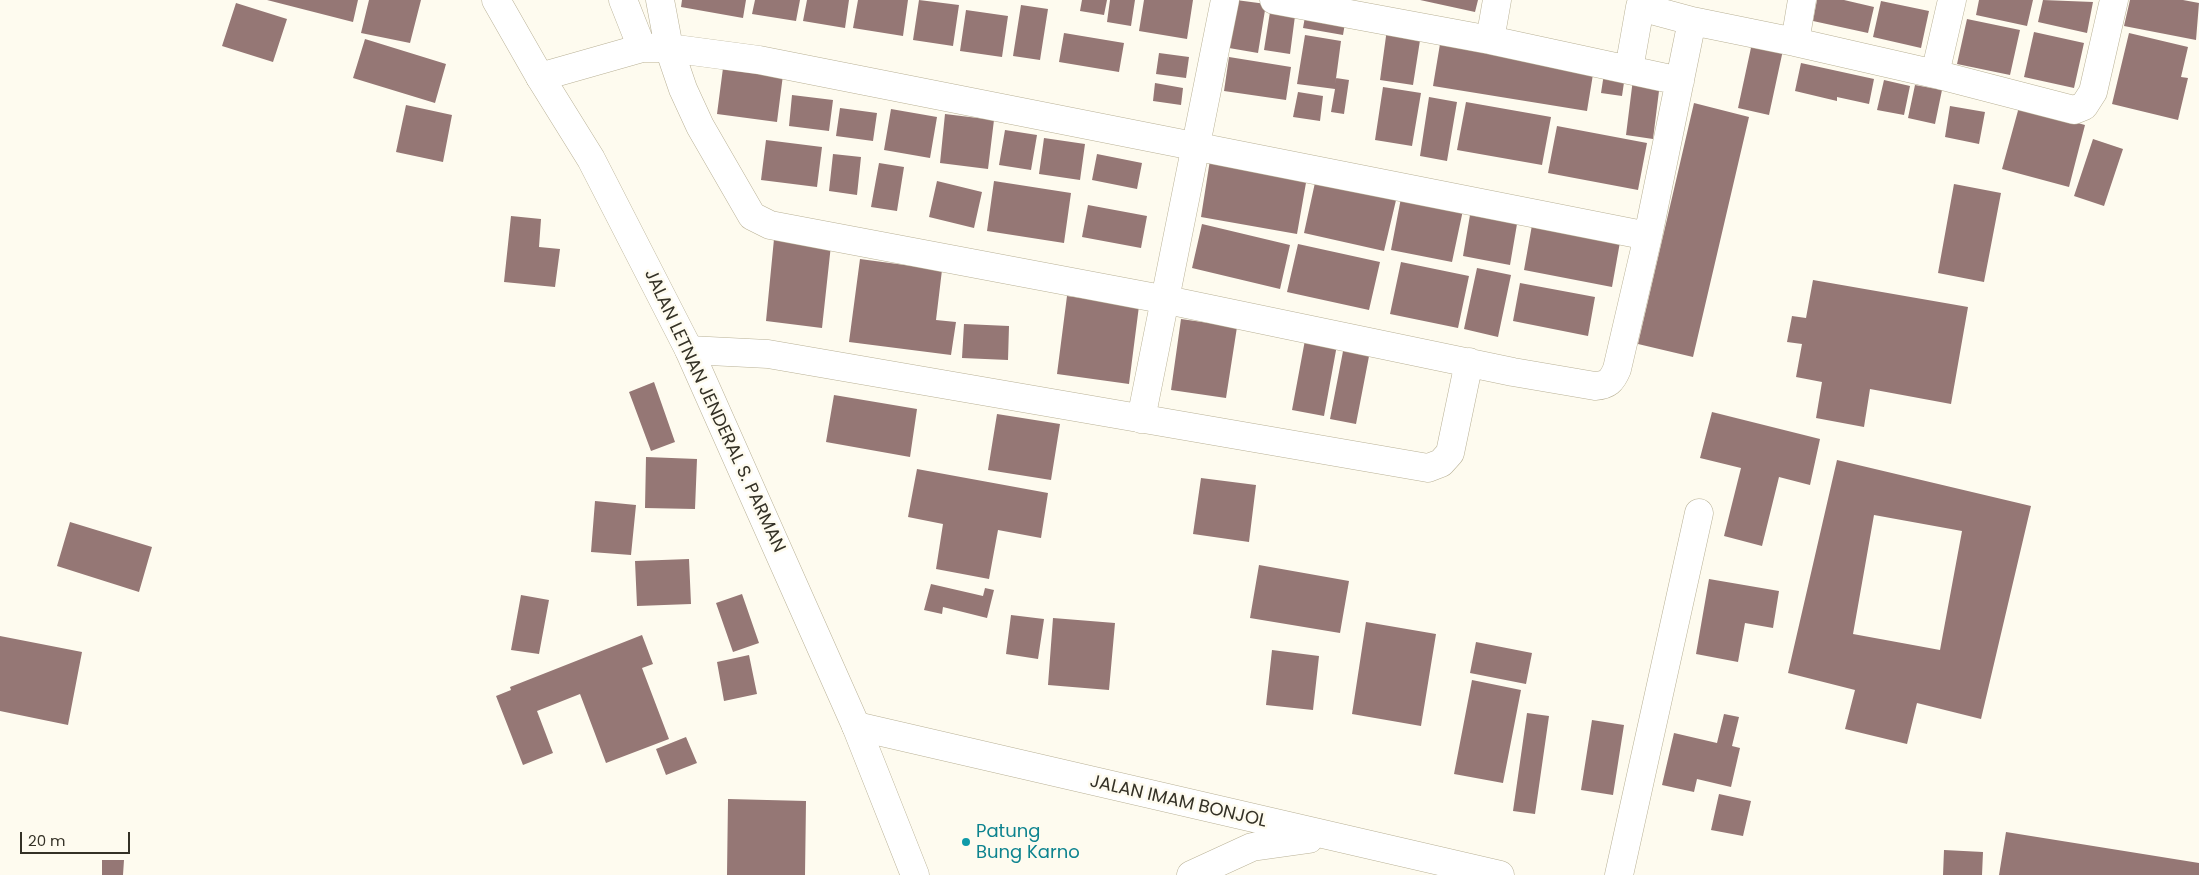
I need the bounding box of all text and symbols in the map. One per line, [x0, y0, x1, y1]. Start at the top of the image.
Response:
street label: JALAN LETNAN JENDERAL S. PARMAN [639, 266, 789, 556]
street label: JALAN IMAM BONJOL [1088, 771, 1268, 833]
place label: Patung Bung Karno [976, 821, 1080, 864]
scale bar [22, 822, 132, 854]
text: 20 m [28, 830, 66, 851]
marker: Patung Bung Karno [960, 836, 972, 848]

